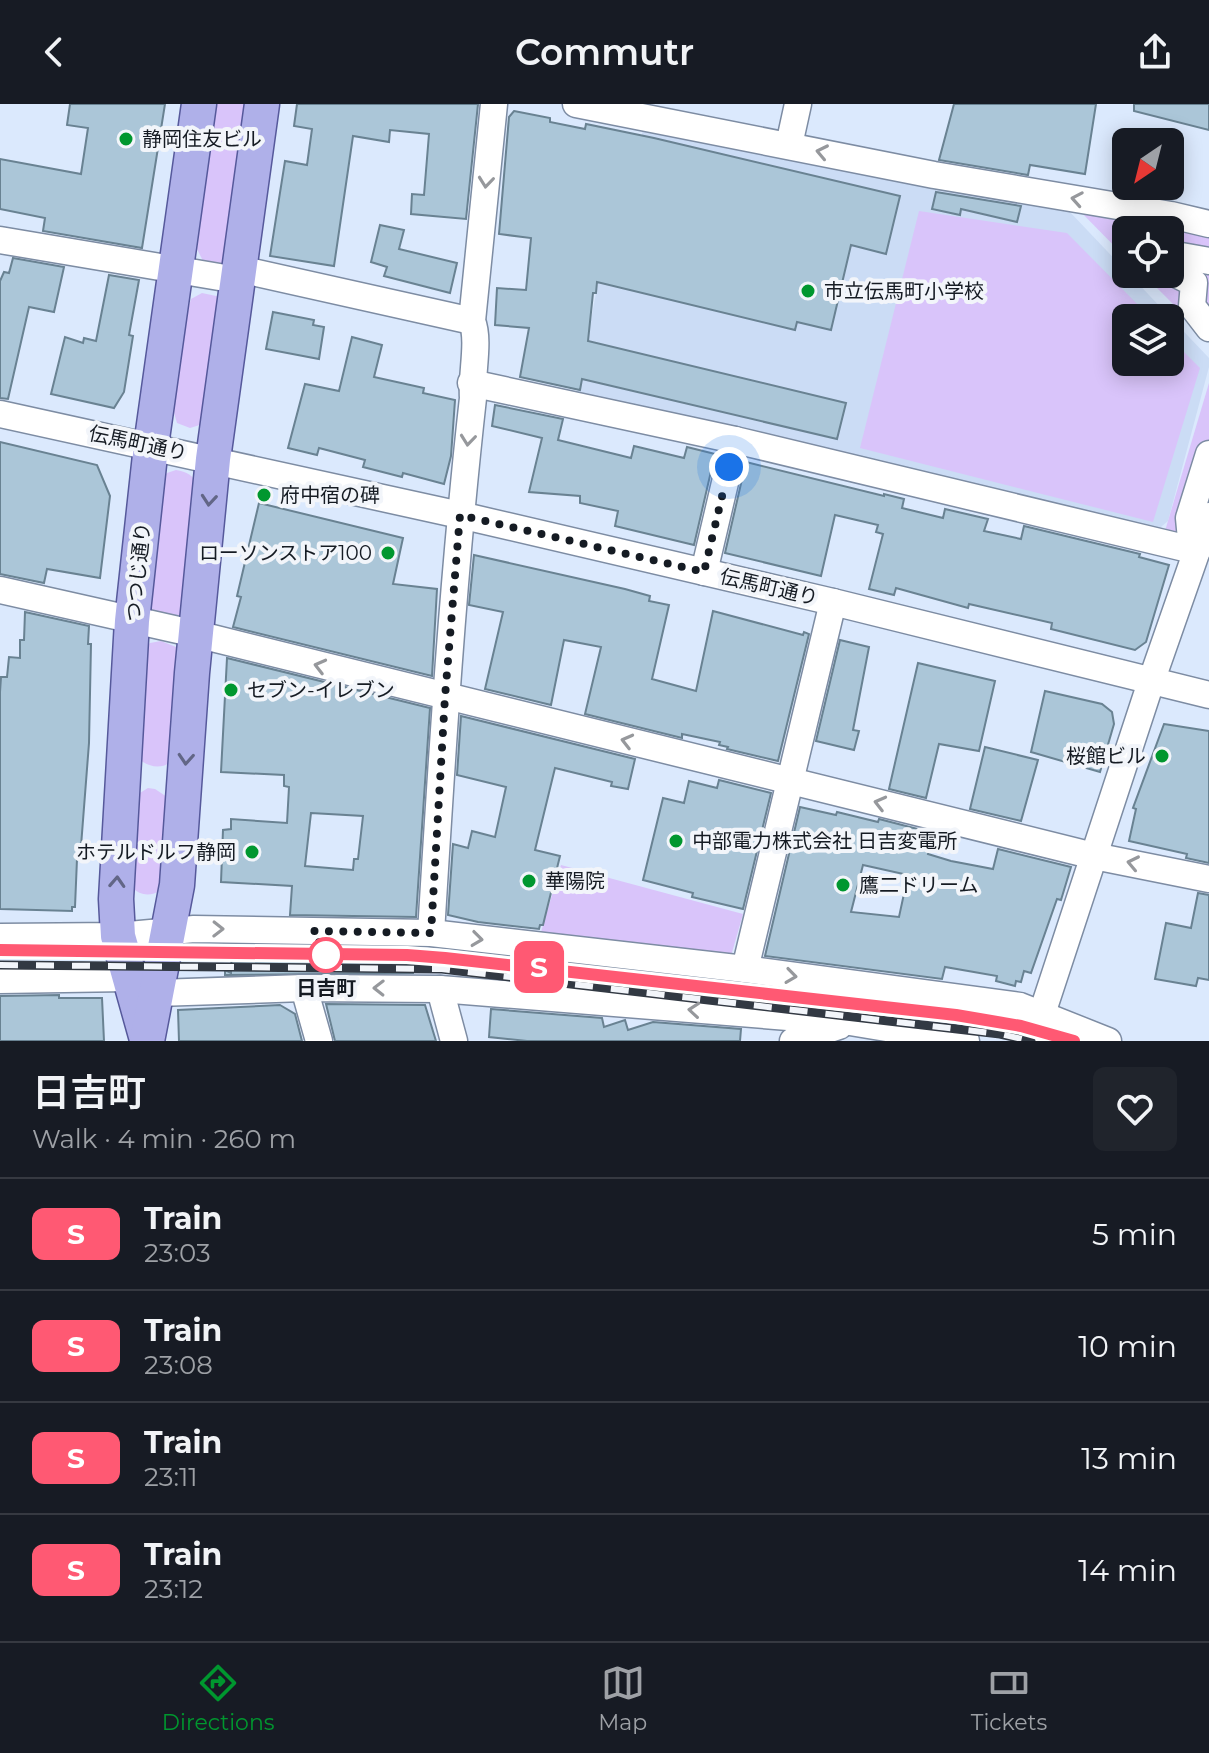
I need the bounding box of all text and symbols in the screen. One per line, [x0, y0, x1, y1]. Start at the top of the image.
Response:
icon: back [32, 30, 76, 74]
text: Commutr [515, 30, 694, 74]
icon: share [1133, 30, 1177, 74]
place label: 静岡住友ビル [142, 127, 262, 151]
north arrow [1112, 128, 1184, 200]
map controls [1112, 128, 1184, 376]
marker: 静岡住友ビル [117, 130, 135, 148]
one-way arrow [815, 144, 828, 161]
one-way arrow [478, 176, 495, 189]
one-way arrow [1071, 191, 1084, 208]
button: locate [1112, 216, 1184, 288]
place label: 市立伝馬町小学校 [824, 279, 984, 303]
marker: 市立伝馬町小学校 [799, 282, 817, 300]
button: layers [1112, 304, 1184, 376]
street label: 伝馬町通り [87, 421, 189, 465]
one-way arrow [460, 434, 477, 447]
your location [709, 447, 749, 487]
place label: 府中宿の碑 [280, 483, 380, 507]
marker: 府中宿の碑 [255, 486, 273, 504]
one-way arrow [201, 494, 218, 507]
street label: つつじ通り [121, 521, 155, 623]
place label: ローソンストア100 [199, 541, 372, 565]
marker: ローソンストア100 [379, 544, 397, 562]
street label: 伝馬町通り [718, 564, 820, 610]
one-way arrow [314, 658, 328, 675]
place label: セブン-イレブン [247, 678, 395, 702]
marker: セブン-イレブン [222, 681, 240, 699]
one-way arrow [621, 733, 635, 750]
place label: 桜館ビル [1066, 744, 1146, 768]
marker: 桜館ビル [1153, 747, 1171, 765]
one-way arrow [178, 753, 195, 766]
one-way arrow [873, 795, 887, 812]
place label: 中部電力株式会社 日吉変電所 [692, 829, 957, 853]
marker: 中部電力株式会社 日吉変電所 [667, 832, 685, 850]
place label: ホテルドルフ静岡 [76, 840, 236, 864]
marker: ホテルドルフ静岡 [243, 843, 261, 861]
one-way arrow [1126, 856, 1139, 873]
place label: 華陽院 [545, 869, 605, 893]
marker: 華陽院 [520, 872, 538, 890]
place label: 鷹二ドリーム [859, 873, 978, 897]
one-way arrow [108, 875, 125, 888]
marker: 鷹二ドリーム [834, 876, 852, 894]
one-way arrow [212, 921, 225, 938]
one-way arrow [471, 930, 484, 947]
marker: 日吉町 [309, 938, 343, 972]
line badge: S [513, 941, 565, 993]
text: S [530, 950, 548, 984]
one-way arrow [785, 967, 798, 984]
place label: 日吉町 [296, 976, 356, 1000]
one-way arrow [372, 980, 385, 997]
one-way arrow [687, 1002, 700, 1019]
button: heart [1093, 1067, 1177, 1151]
text: 日吉町 [32, 1069, 146, 1116]
text: Walk · 4 min · 260 m [32, 1123, 296, 1155]
text: Train [144, 1200, 222, 1237]
text: 5 min [1092, 1216, 1177, 1253]
text: S [67, 1217, 85, 1251]
text: 23:03 [144, 1237, 211, 1269]
text: Train [144, 1312, 222, 1349]
text: 10 min [1078, 1328, 1177, 1365]
text: S [67, 1329, 85, 1363]
text: 23:08 [144, 1349, 213, 1381]
text: Train [144, 1424, 222, 1461]
text: 13 min [1081, 1440, 1177, 1477]
text: S [67, 1441, 85, 1475]
text: 23:11 [144, 1461, 198, 1493]
text: Train [144, 1536, 222, 1573]
text: 14 min [1078, 1552, 1177, 1589]
text: S [67, 1553, 85, 1587]
text: 23:12 [144, 1573, 203, 1605]
tab: Directions [162, 1661, 275, 1736]
tab: Map [598, 1661, 647, 1736]
tab: Tickets [971, 1661, 1047, 1736]

